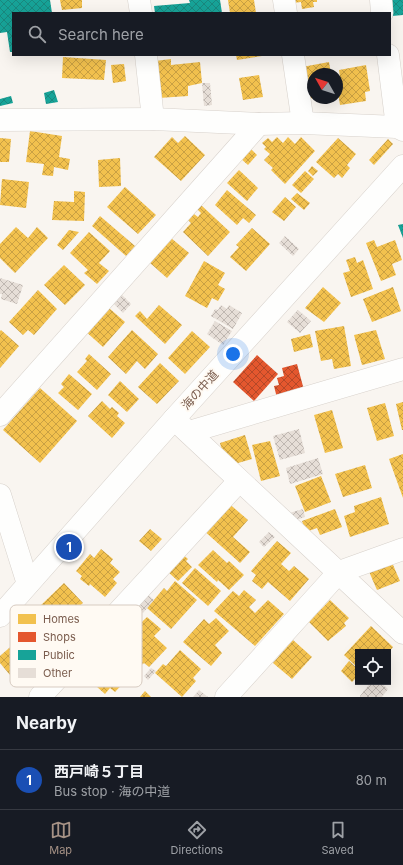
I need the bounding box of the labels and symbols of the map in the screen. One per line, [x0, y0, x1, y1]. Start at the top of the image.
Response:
north arrow [307, 68, 343, 104]
your location [223, 344, 243, 364]
street label: 海の中道 [178, 367, 221, 413]
pin: 1 [56, 532, 82, 562]
legend [10, 605, 142, 687]
text: Homes [43, 612, 80, 626]
text: Shops [43, 630, 76, 644]
text: Public [43, 648, 75, 662]
text: Other [43, 666, 72, 680]

